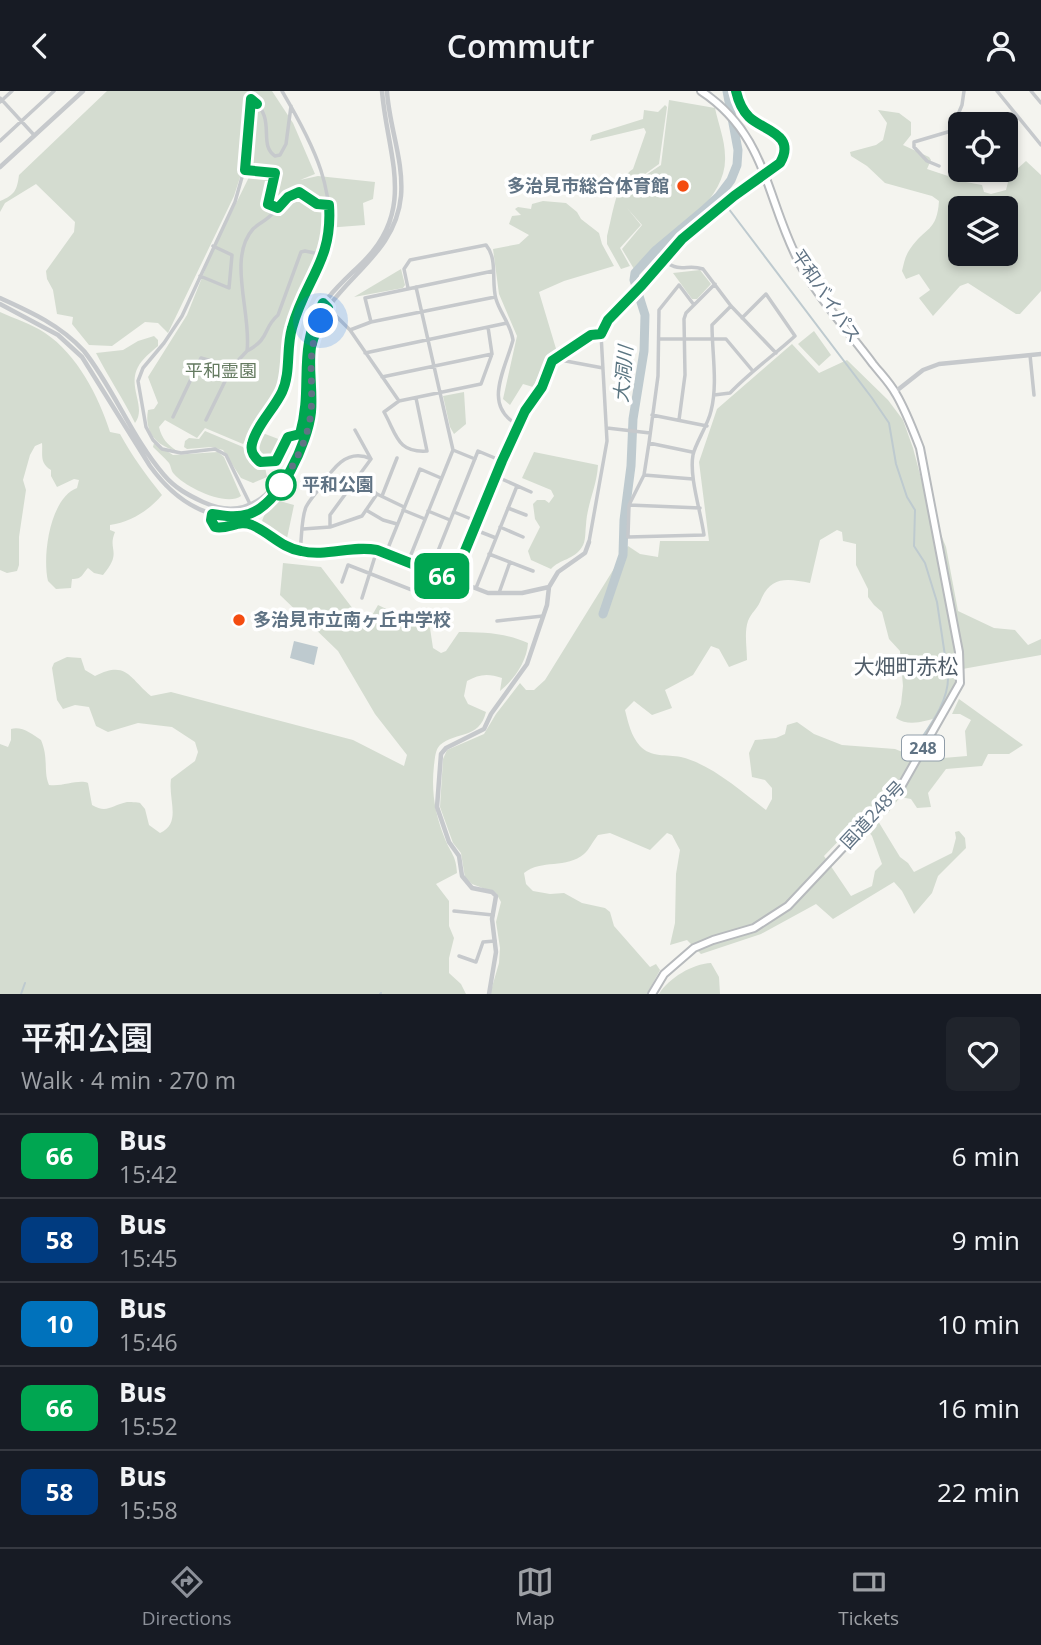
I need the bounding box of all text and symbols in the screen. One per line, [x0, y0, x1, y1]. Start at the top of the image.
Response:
text: Commutr [447, 24, 594, 67]
icon: back [21, 27, 59, 65]
icon: person [982, 27, 1020, 65]
map controls [948, 112, 1018, 266]
button: locate [948, 112, 1018, 182]
place label: 多治見市総合体育館 [507, 173, 669, 197]
marker: 多治見市総合体育館 [675, 178, 691, 194]
button: layers [948, 196, 1018, 266]
street label: 平和バイパス [787, 244, 867, 347]
your location [303, 303, 338, 338]
water label: 大洞川 [608, 342, 639, 404]
park label: 平和霊園 [185, 358, 257, 382]
marker: 平和公園 [266, 470, 296, 500]
place label: 平和公園 [302, 472, 374, 496]
line badge: 66 [410, 553, 474, 599]
text: 66 [428, 559, 456, 592]
place label: 多治見市立南ヶ丘中学校 [253, 607, 451, 631]
marker: 多治見市立南ヶ丘中学校 [231, 612, 247, 628]
district label: 大畑町赤松 [854, 652, 959, 680]
road number: 248 [902, 735, 944, 761]
street label: 国道248号 [835, 775, 910, 854]
text: 平和公園 [21, 1015, 153, 1060]
button: heart [946, 1017, 1020, 1091]
text: Walk · 4 min · 270 m [21, 1064, 236, 1096]
text: Bus [119, 1122, 166, 1158]
text: 6 min [952, 1138, 1020, 1174]
text: 66 [46, 1139, 73, 1172]
text: 15:42 [119, 1158, 178, 1190]
text: Bus [119, 1206, 166, 1242]
text: 9 min [952, 1222, 1020, 1258]
text: 58 [46, 1223, 73, 1256]
text: 15:45 [119, 1242, 178, 1274]
text: Bus [119, 1290, 166, 1326]
text: 10 min [937, 1306, 1020, 1342]
text: 10 [46, 1307, 73, 1340]
text: 15:46 [119, 1326, 178, 1358]
text: Bus [119, 1374, 166, 1410]
text: 16 min [937, 1390, 1020, 1426]
text: 66 [46, 1391, 73, 1424]
text: 15:52 [119, 1410, 178, 1442]
text: Bus [119, 1458, 166, 1494]
text: 22 min [937, 1474, 1020, 1510]
text: 58 [46, 1475, 73, 1508]
text: 15:58 [119, 1494, 178, 1526]
tab: Directions [142, 1563, 232, 1631]
tab: Map [515, 1563, 555, 1631]
tab: Tickets [838, 1563, 899, 1631]

